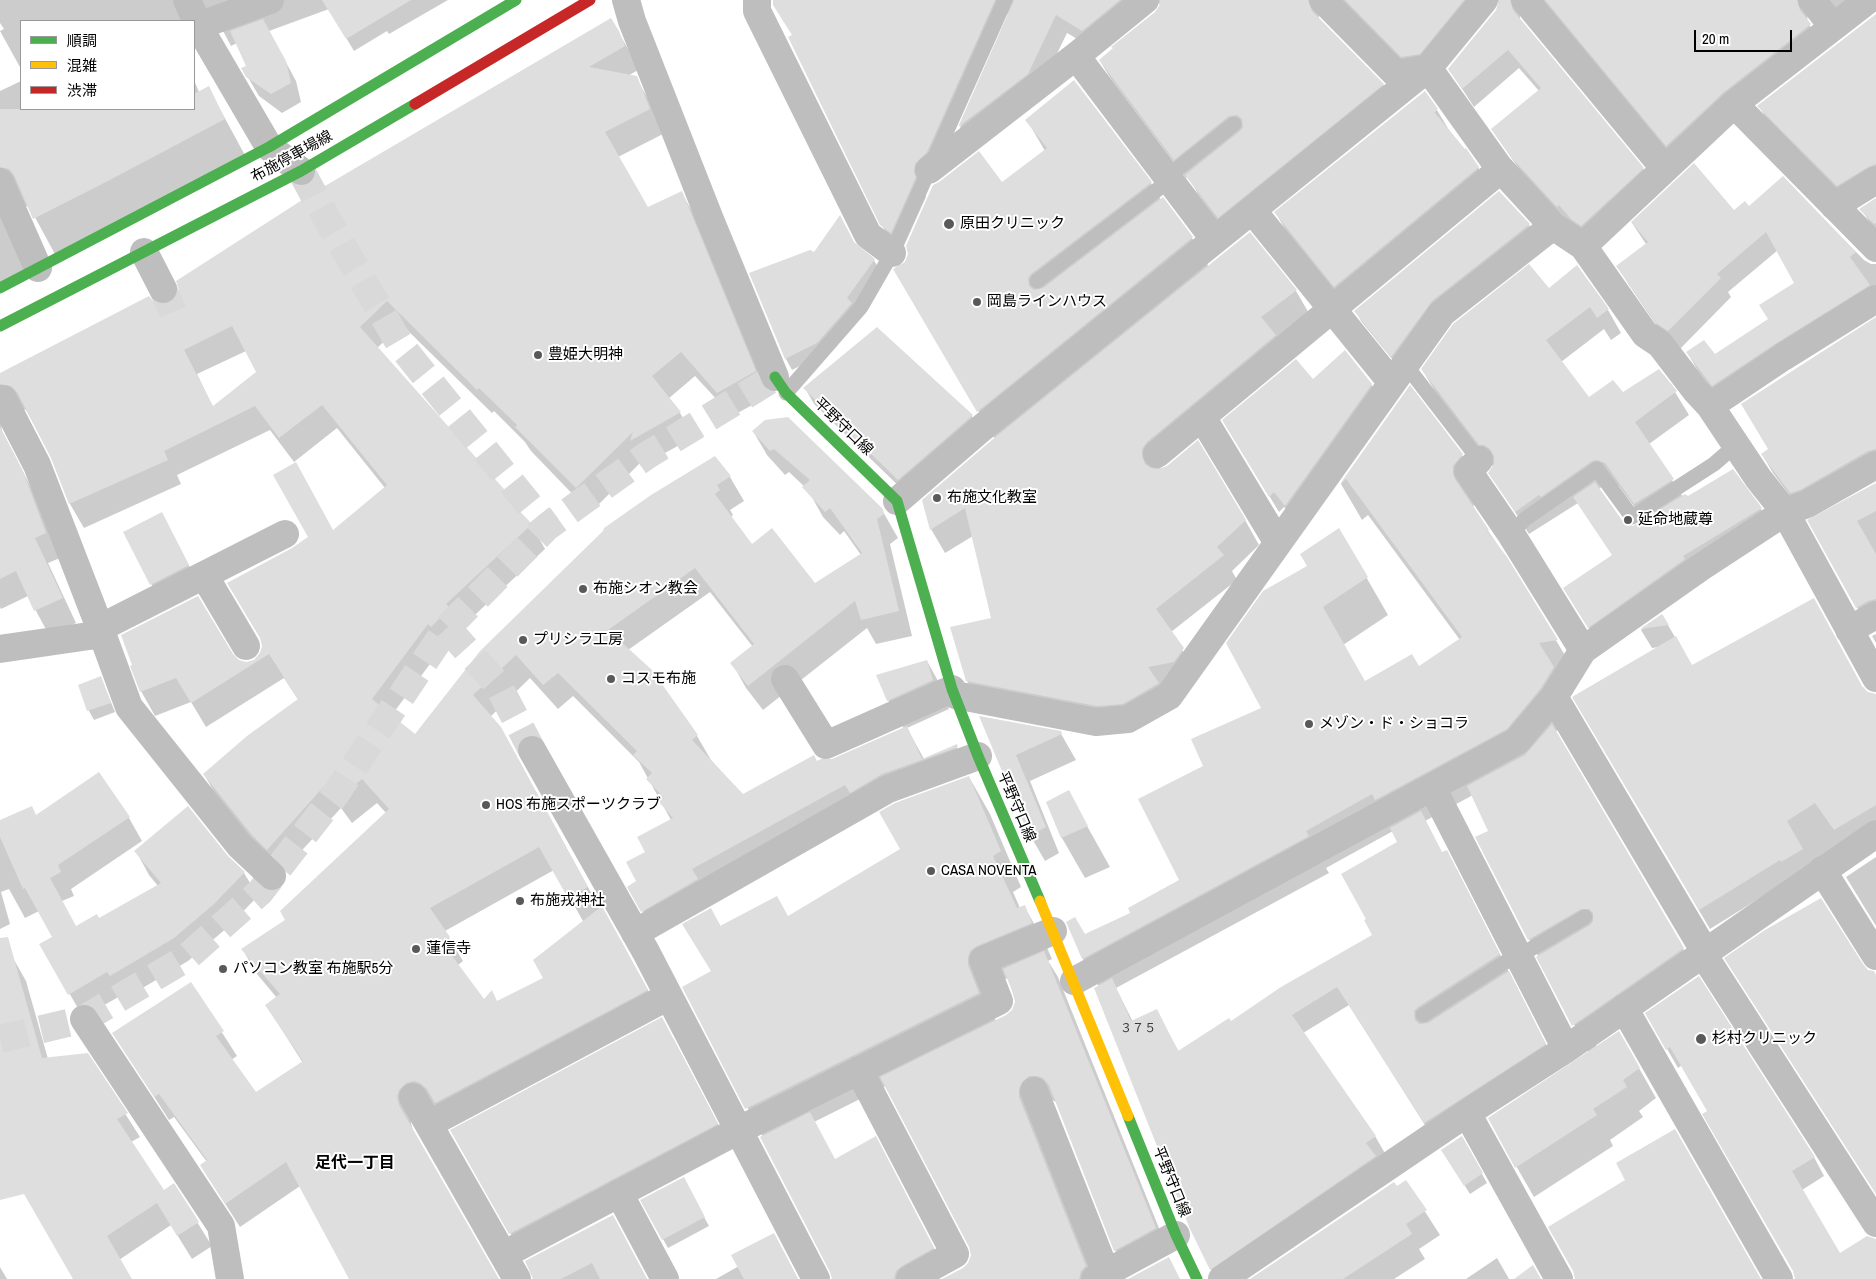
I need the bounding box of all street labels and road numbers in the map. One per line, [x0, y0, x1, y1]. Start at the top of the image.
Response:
street label: 布施停車場線 [248, 127, 336, 187]
street label: 平野守口線 [810, 394, 876, 460]
street label: 平野守口線 [993, 769, 1039, 845]
street label: 平野守口線 [1149, 1144, 1193, 1220]

